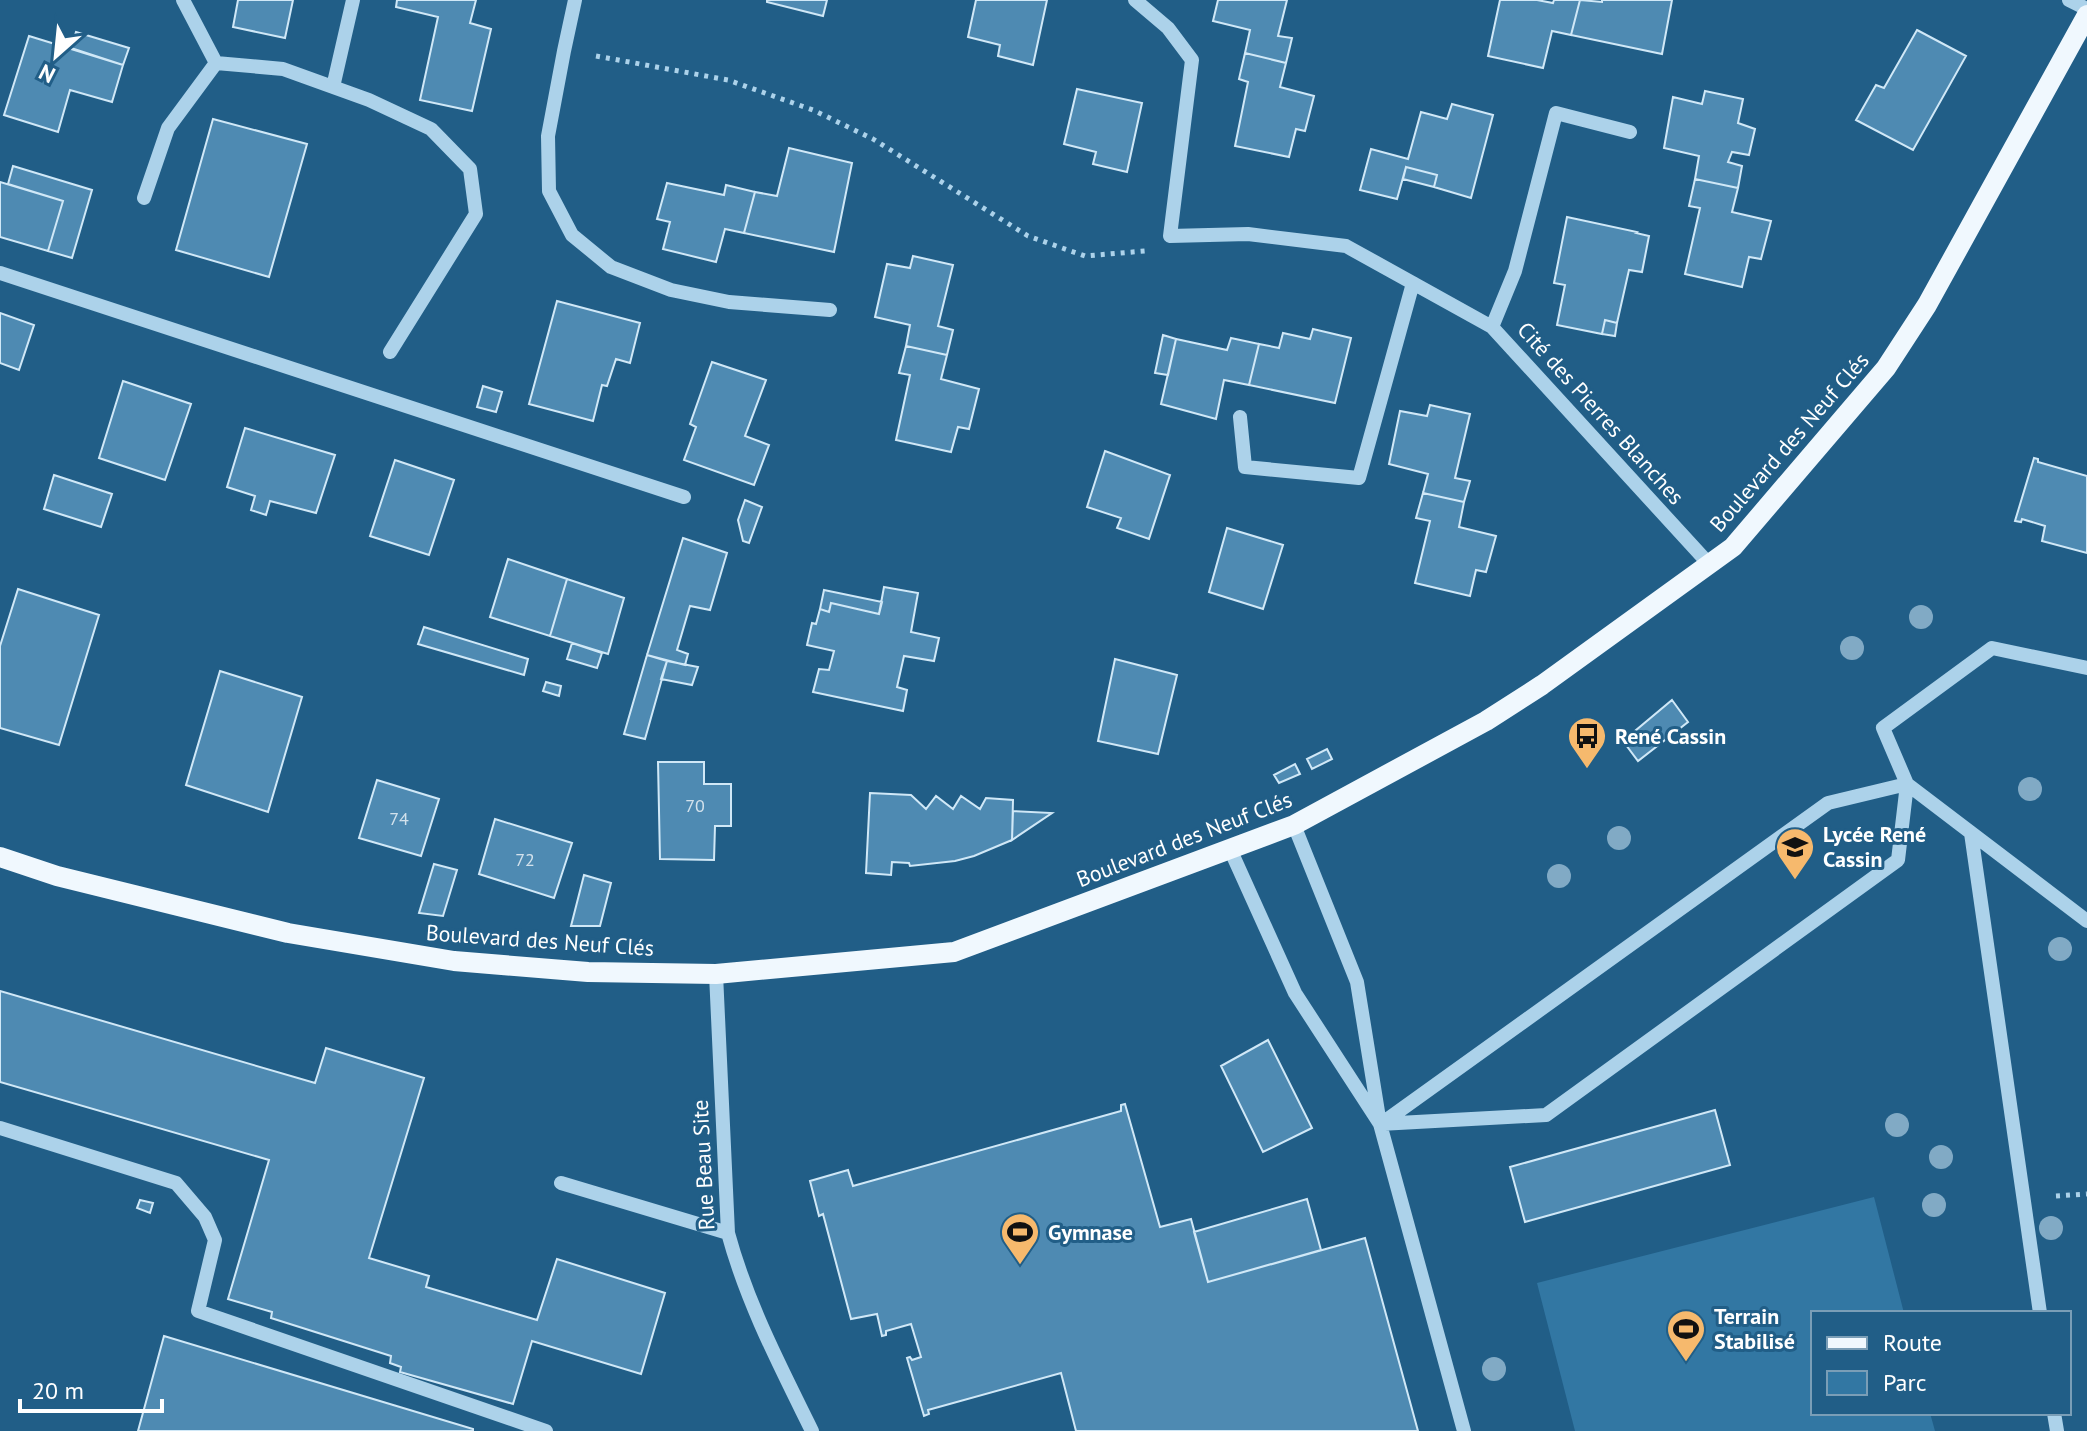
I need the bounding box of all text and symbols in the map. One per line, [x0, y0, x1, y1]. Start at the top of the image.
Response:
north arrow [16, 16, 96, 96]
text: N [34, 58, 60, 90]
street label: Cité des Pierres Blanches [1512, 316, 1690, 510]
street label: Boulevard des Neuf Clés [1703, 347, 1875, 537]
bus stop icon: René Cassin [1566, 715, 1608, 770]
place label: René Cassin [1615, 722, 1726, 750]
street label: Boulevard des Neuf Clés [1072, 785, 1296, 893]
house number: 70 [685, 794, 705, 817]
house number: 74 [389, 807, 409, 830]
place label: Lycée René Cassin [1823, 820, 1926, 873]
school or university icon: Lycée René Cassin [1774, 826, 1816, 881]
house number: 72 [515, 848, 535, 871]
street label: Boulevard des Neuf Clés [425, 918, 655, 962]
street label: Rue Beau Site [686, 1099, 720, 1231]
sports icon: Gymnase [999, 1211, 1041, 1266]
place label: Gymnase [1048, 1218, 1133, 1246]
place label: Terrain Stabilisé [1714, 1302, 1795, 1355]
sports icon: Terrain Stabilisé [1665, 1308, 1707, 1363]
legend [1811, 1311, 2071, 1415]
text: Route [1883, 1327, 1942, 1358]
scale bar [20, 1363, 162, 1413]
text: Parc [1883, 1367, 1927, 1398]
text: 20 m [32, 1375, 84, 1406]

